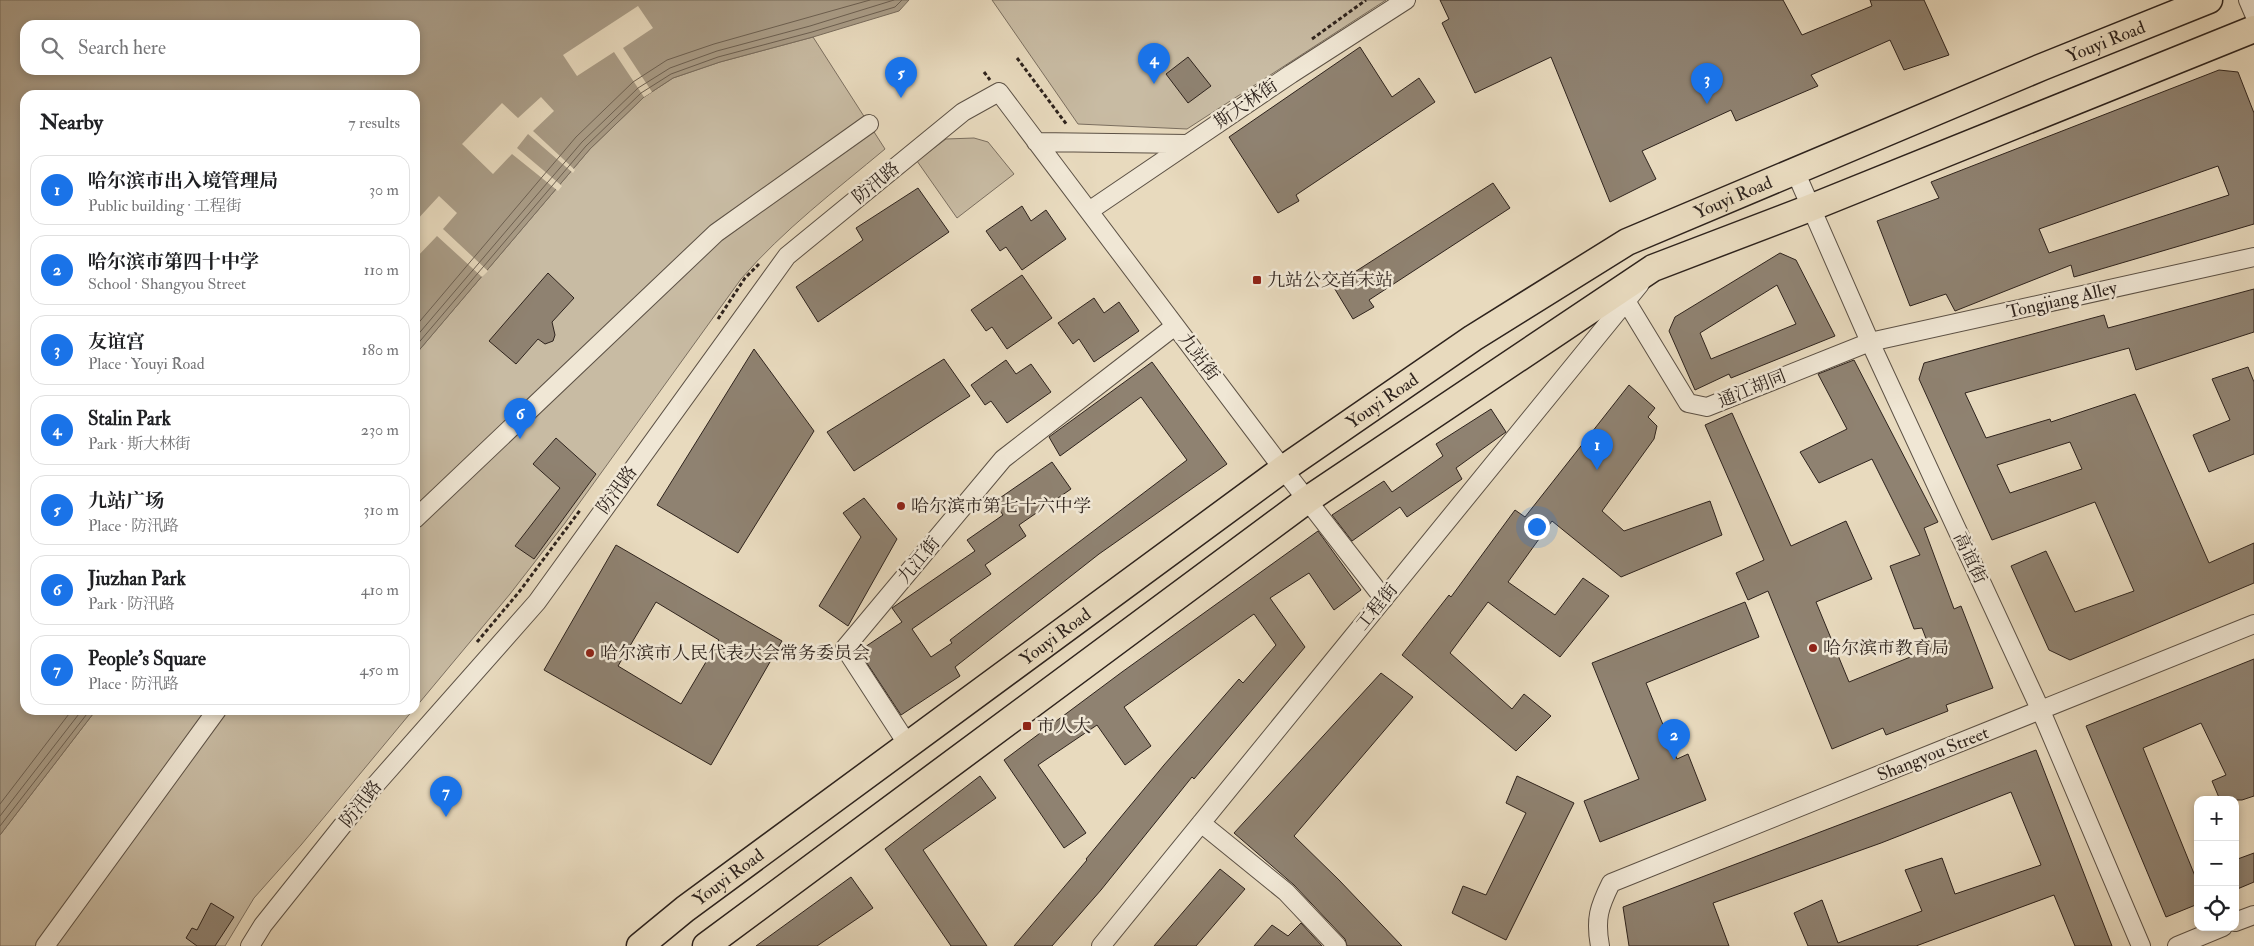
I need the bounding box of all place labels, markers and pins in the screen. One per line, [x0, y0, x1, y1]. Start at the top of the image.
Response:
pin: 4 [1138, 43, 1170, 84]
pin: 5 [885, 57, 917, 98]
pin: 3 [1691, 63, 1723, 104]
place label: 九站公交首末站 [1267, 269, 1393, 292]
marker: 九站公交首末站 [1251, 274, 1263, 286]
pin: 6 [504, 398, 536, 439]
pin: 1 [1581, 429, 1613, 470]
place label: 哈尔滨市第七十六中学 [911, 495, 1091, 518]
marker: 哈尔滨市第七十六中学 [895, 500, 907, 512]
place label: 哈尔滨市教育局 [1823, 637, 1949, 660]
place label: 哈尔滨市人民代表大会常务委员会 [600, 642, 870, 665]
marker: 哈尔滨市教育局 [1807, 642, 1819, 654]
marker: 哈尔滨市人民代表大会常务委员会 [584, 647, 596, 659]
place label: 市人大 [1037, 715, 1091, 738]
pin: 2 [1658, 719, 1690, 760]
marker: 市人大 [1021, 720, 1033, 732]
pin: 7 [430, 776, 462, 817]

